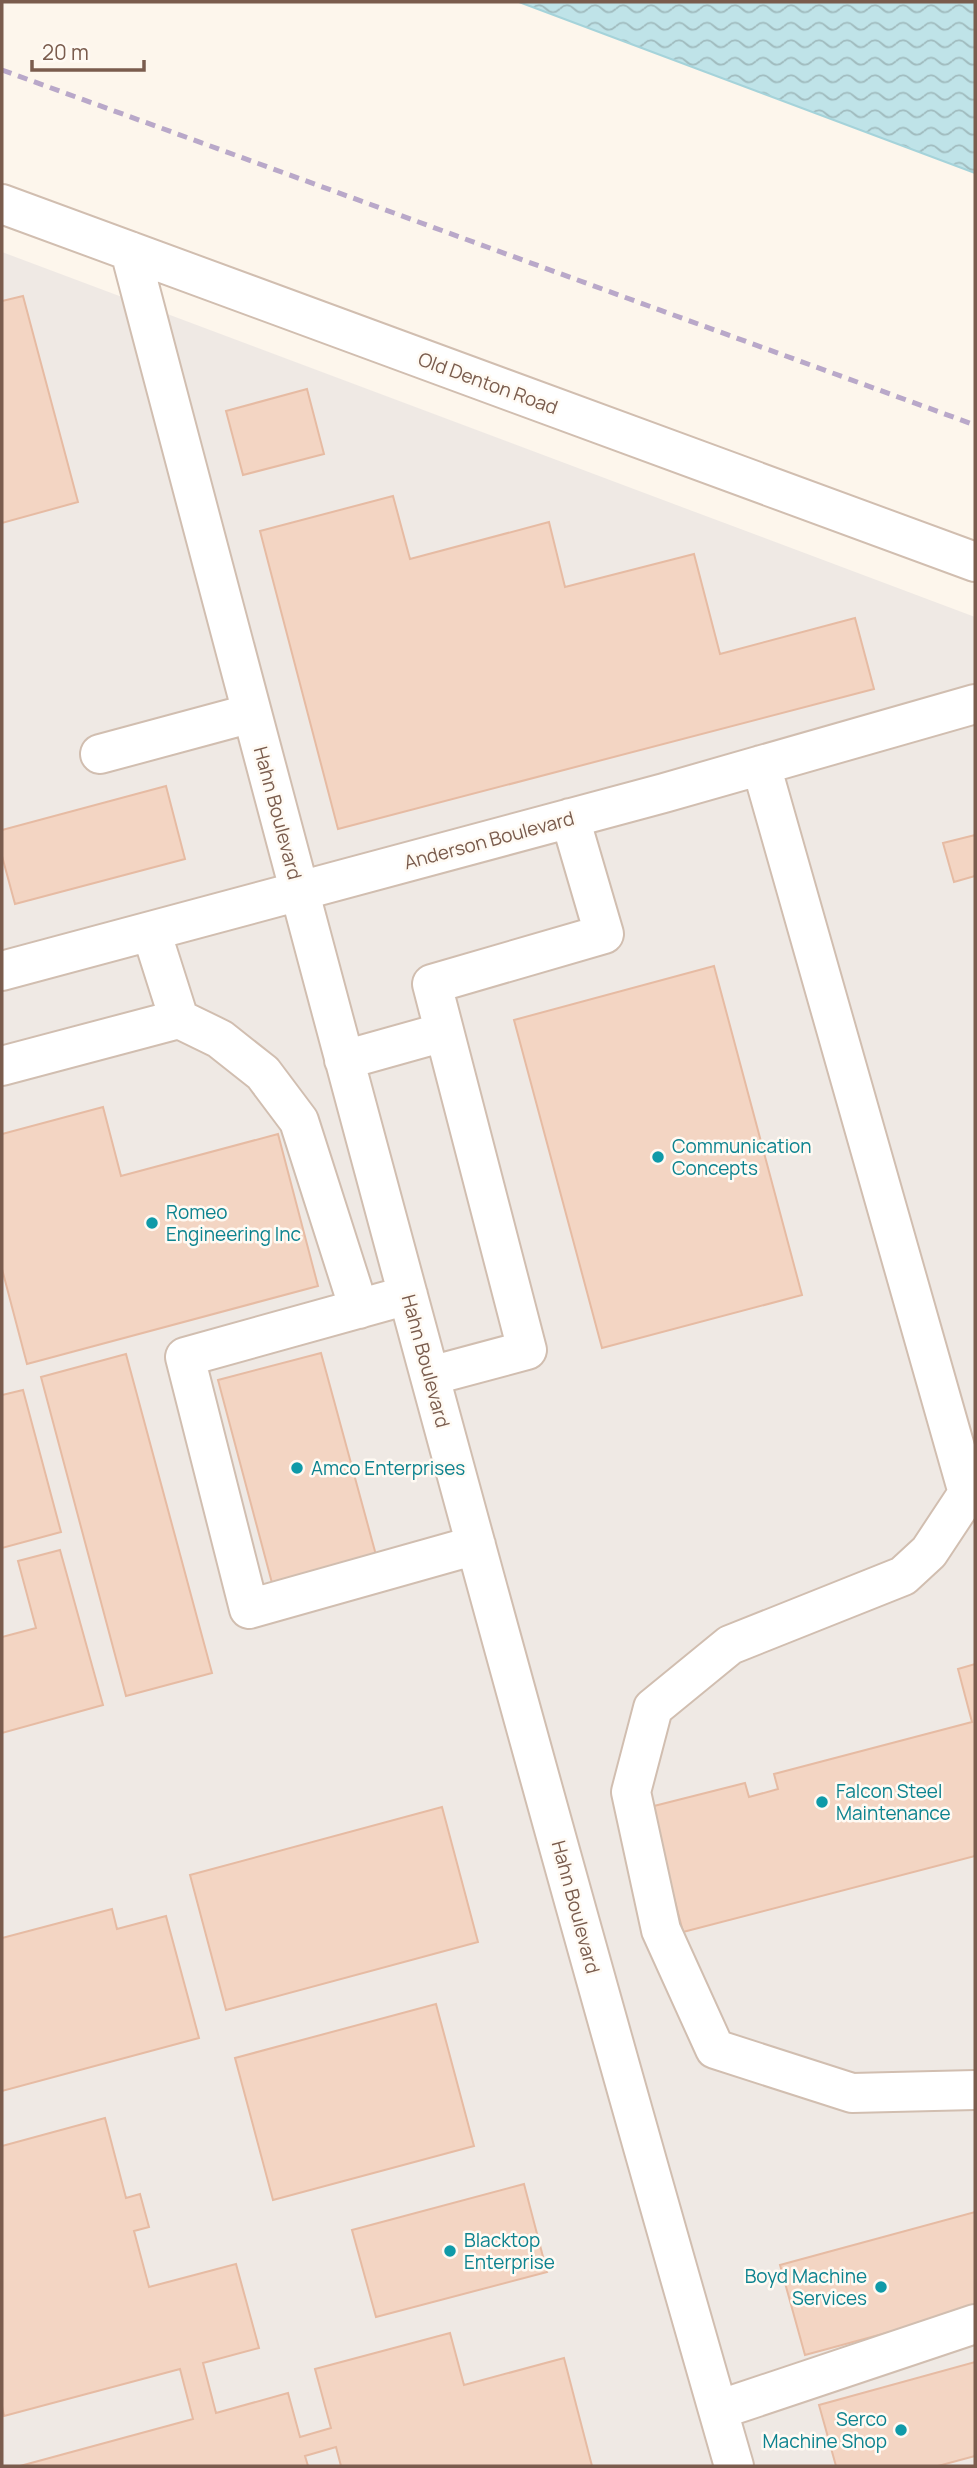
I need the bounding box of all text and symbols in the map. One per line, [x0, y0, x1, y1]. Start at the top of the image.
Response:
scale bar [32, 28, 144, 72]
text: 20 m [42, 38, 89, 66]
street label: Old Denton Road [415, 346, 561, 420]
street label: Hahn Boulevard [248, 744, 308, 882]
street label: Anderson Boulevard [401, 805, 577, 875]
place label: Communication Concepts [672, 1133, 812, 1181]
marker: Communication Concepts [650, 1149, 666, 1165]
place label: Romeo Engineering Inc [166, 1199, 301, 1247]
marker: Romeo Engineering Inc [144, 1215, 160, 1231]
street label: Hahn Boulevard [396, 1292, 456, 1430]
place label: Amco Enterprises [311, 1455, 465, 1481]
marker: Amco Enterprises [289, 1460, 305, 1476]
place label: Falcon Steel Maintenance [836, 1778, 951, 1826]
marker: Falcon Steel Maintenance [814, 1794, 830, 1810]
street label: Hahn Boulevard [546, 1838, 606, 1976]
place label: Blacktop Enterprise [464, 2227, 555, 2275]
marker: Blacktop Enterprise [442, 2243, 458, 2259]
place label: Boyd Machine Services [745, 2263, 867, 2311]
marker: Boyd Machine Services [873, 2279, 889, 2295]
place label: Serco Machine Shop [763, 2406, 887, 2454]
marker: Serco Machine Shop [893, 2422, 909, 2438]

